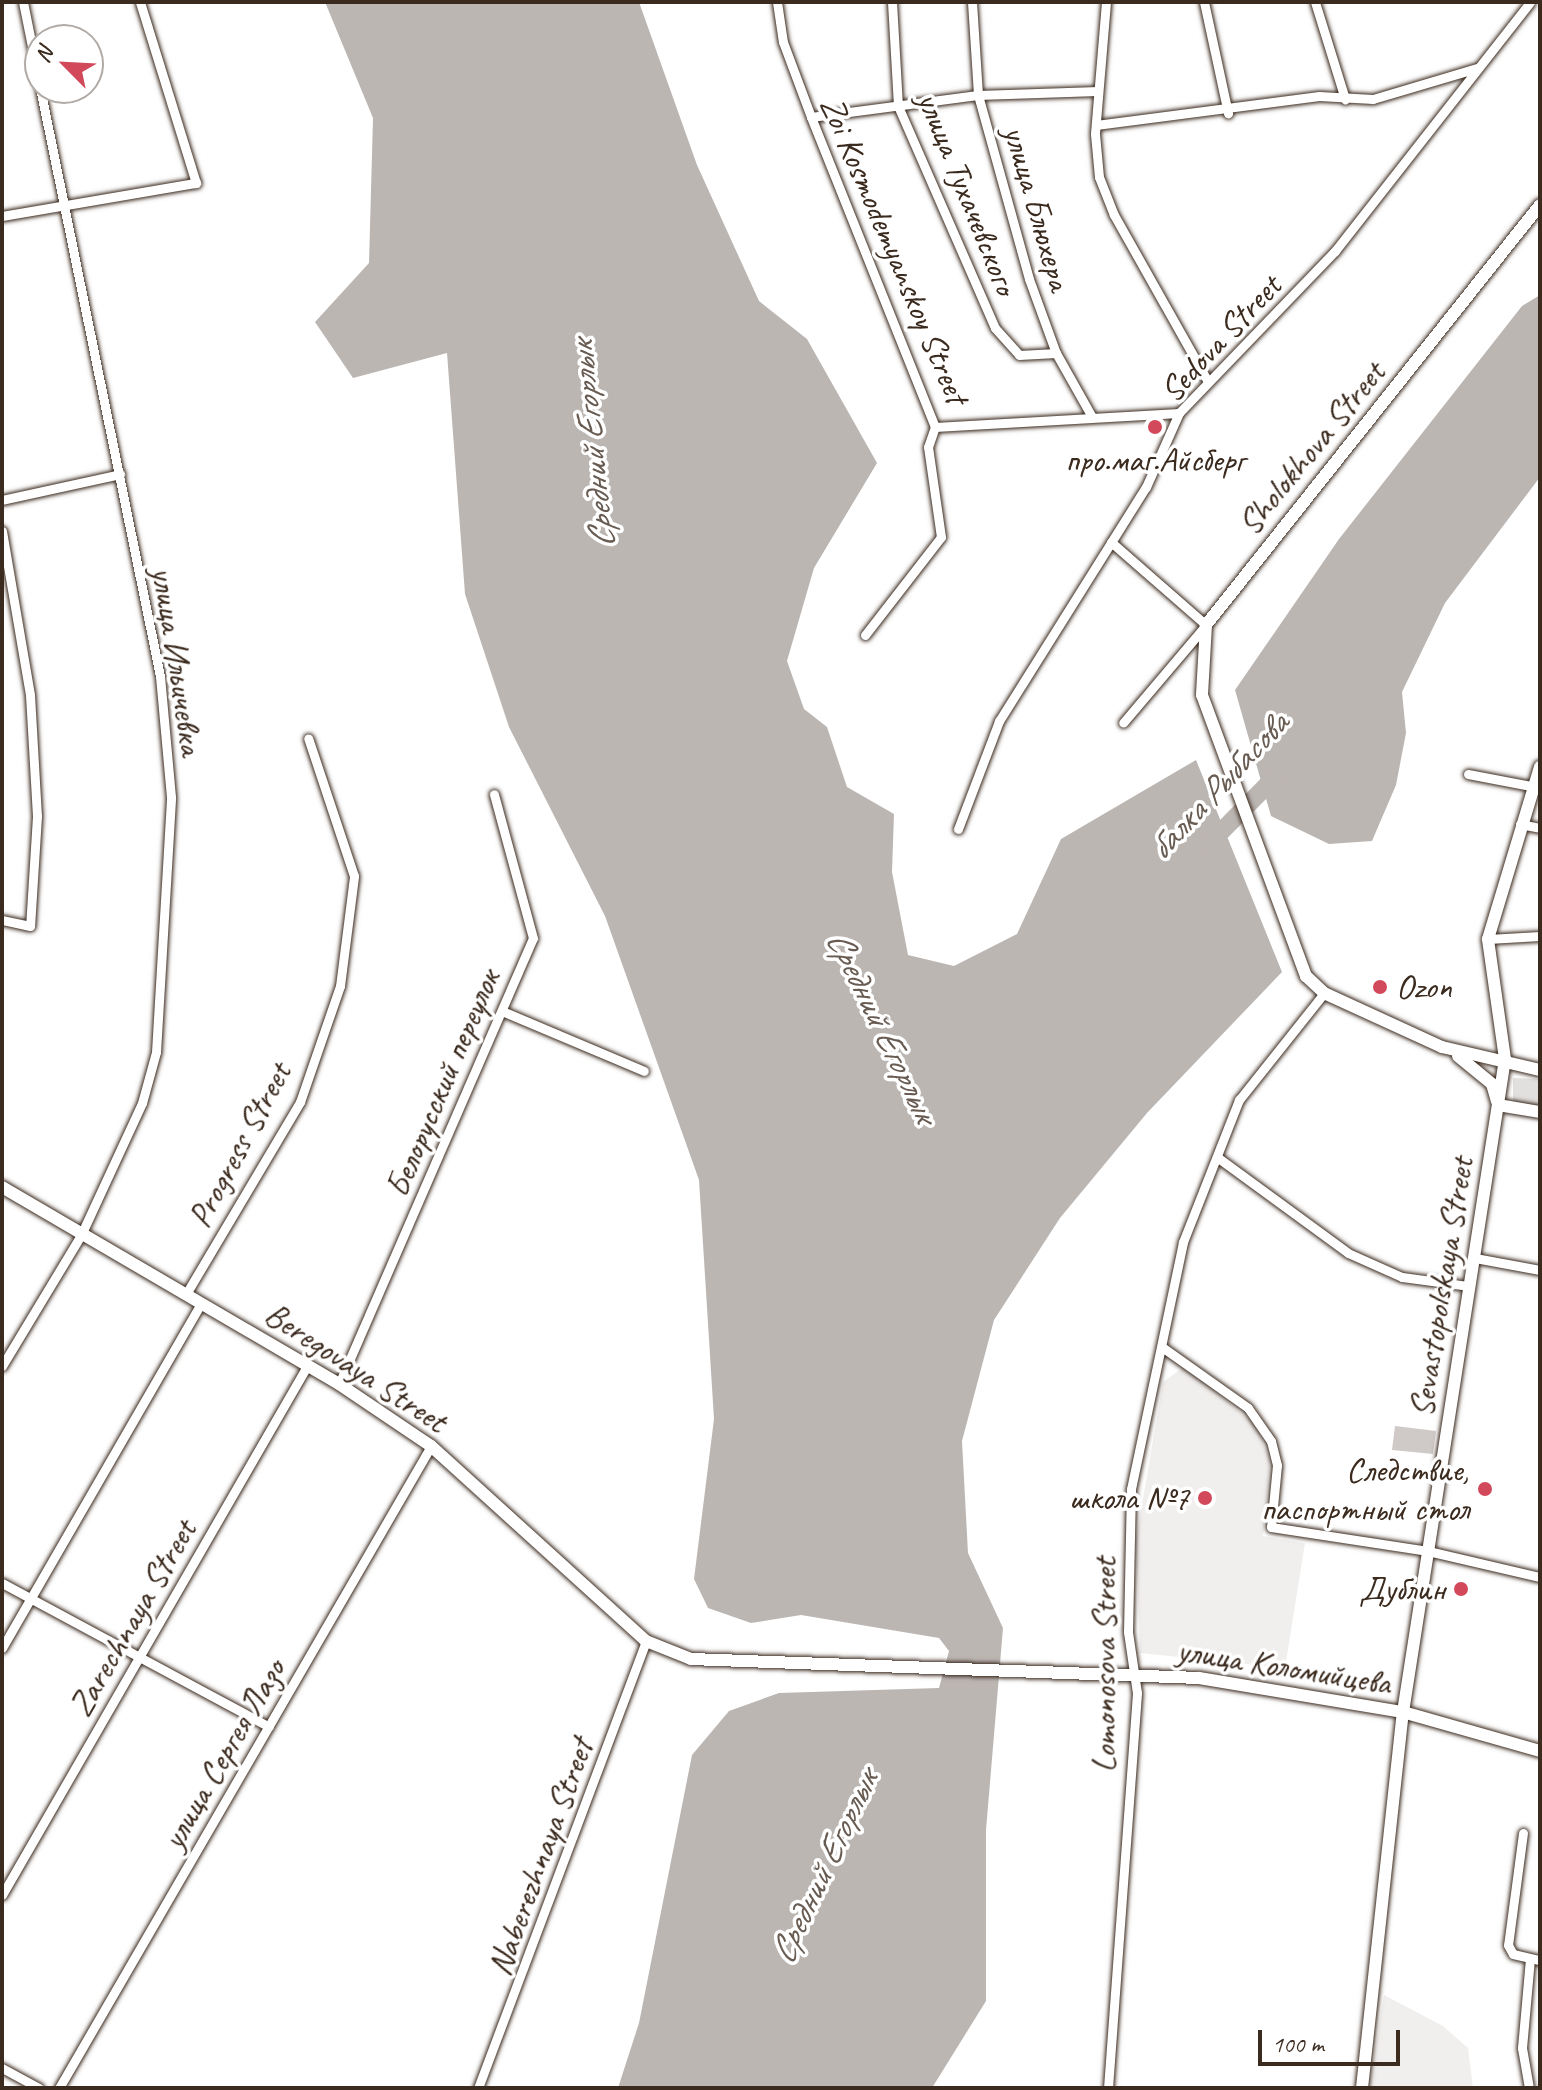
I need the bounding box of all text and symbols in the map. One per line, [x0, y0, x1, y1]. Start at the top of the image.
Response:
north arrow [24, 24, 104, 104]
text: N [28, 43, 59, 67]
street label: улица Тухачевского [909, 85, 1027, 301]
street label: Zoi Kosmodemyanskoy Street [812, 90, 978, 410]
street label: улица Блюхера [995, 121, 1081, 295]
street label: Sedova Street [1151, 266, 1289, 410]
water label: Средний Егорлык [560, 339, 624, 551]
street label: Sholokhova Street [1229, 353, 1393, 543]
marker: про.маг.Айсберг [1146, 418, 1164, 436]
place label: про.маг.Айсберг [1065, 440, 1245, 480]
street label: улица Ильичевка [143, 565, 213, 757]
water label: балка Рыбасова [1139, 703, 1297, 869]
water label: Средний Егорлык [817, 923, 947, 1129]
street label: Белорусский переулок [376, 963, 508, 1203]
place label: Ozon [1396, 967, 1452, 1007]
marker: Ozon [1371, 978, 1389, 996]
street label: Progress Street [179, 1056, 299, 1234]
street label: Sevastopolskaya Street [1400, 1154, 1482, 1420]
street label: Beregovaya Street [257, 1293, 455, 1441]
place label: Следствие, паспортный стол [1261, 1449, 1469, 1528]
place label: школа №7 [1069, 1478, 1189, 1518]
marker: Следствие, паспортный стол [1476, 1480, 1494, 1498]
marker: школа №7 [1196, 1489, 1214, 1507]
street label: Zarechnaya Street [59, 1512, 205, 1724]
street label: Lomonosova Street [1084, 1557, 1124, 1773]
place label: Дублин [1359, 1569, 1445, 1609]
marker: Дублин [1452, 1580, 1470, 1598]
street label: улица Коломийцева [1173, 1629, 1395, 1703]
street label: улица Сергея Лазо [153, 1652, 293, 1856]
street label: Naberezhnaya Street [478, 1733, 602, 1981]
water label: Средний Егорлык [760, 1764, 888, 1970]
scale bar [1262, 2014, 1404, 2064]
text: 100 m [1272, 2029, 1324, 2059]

